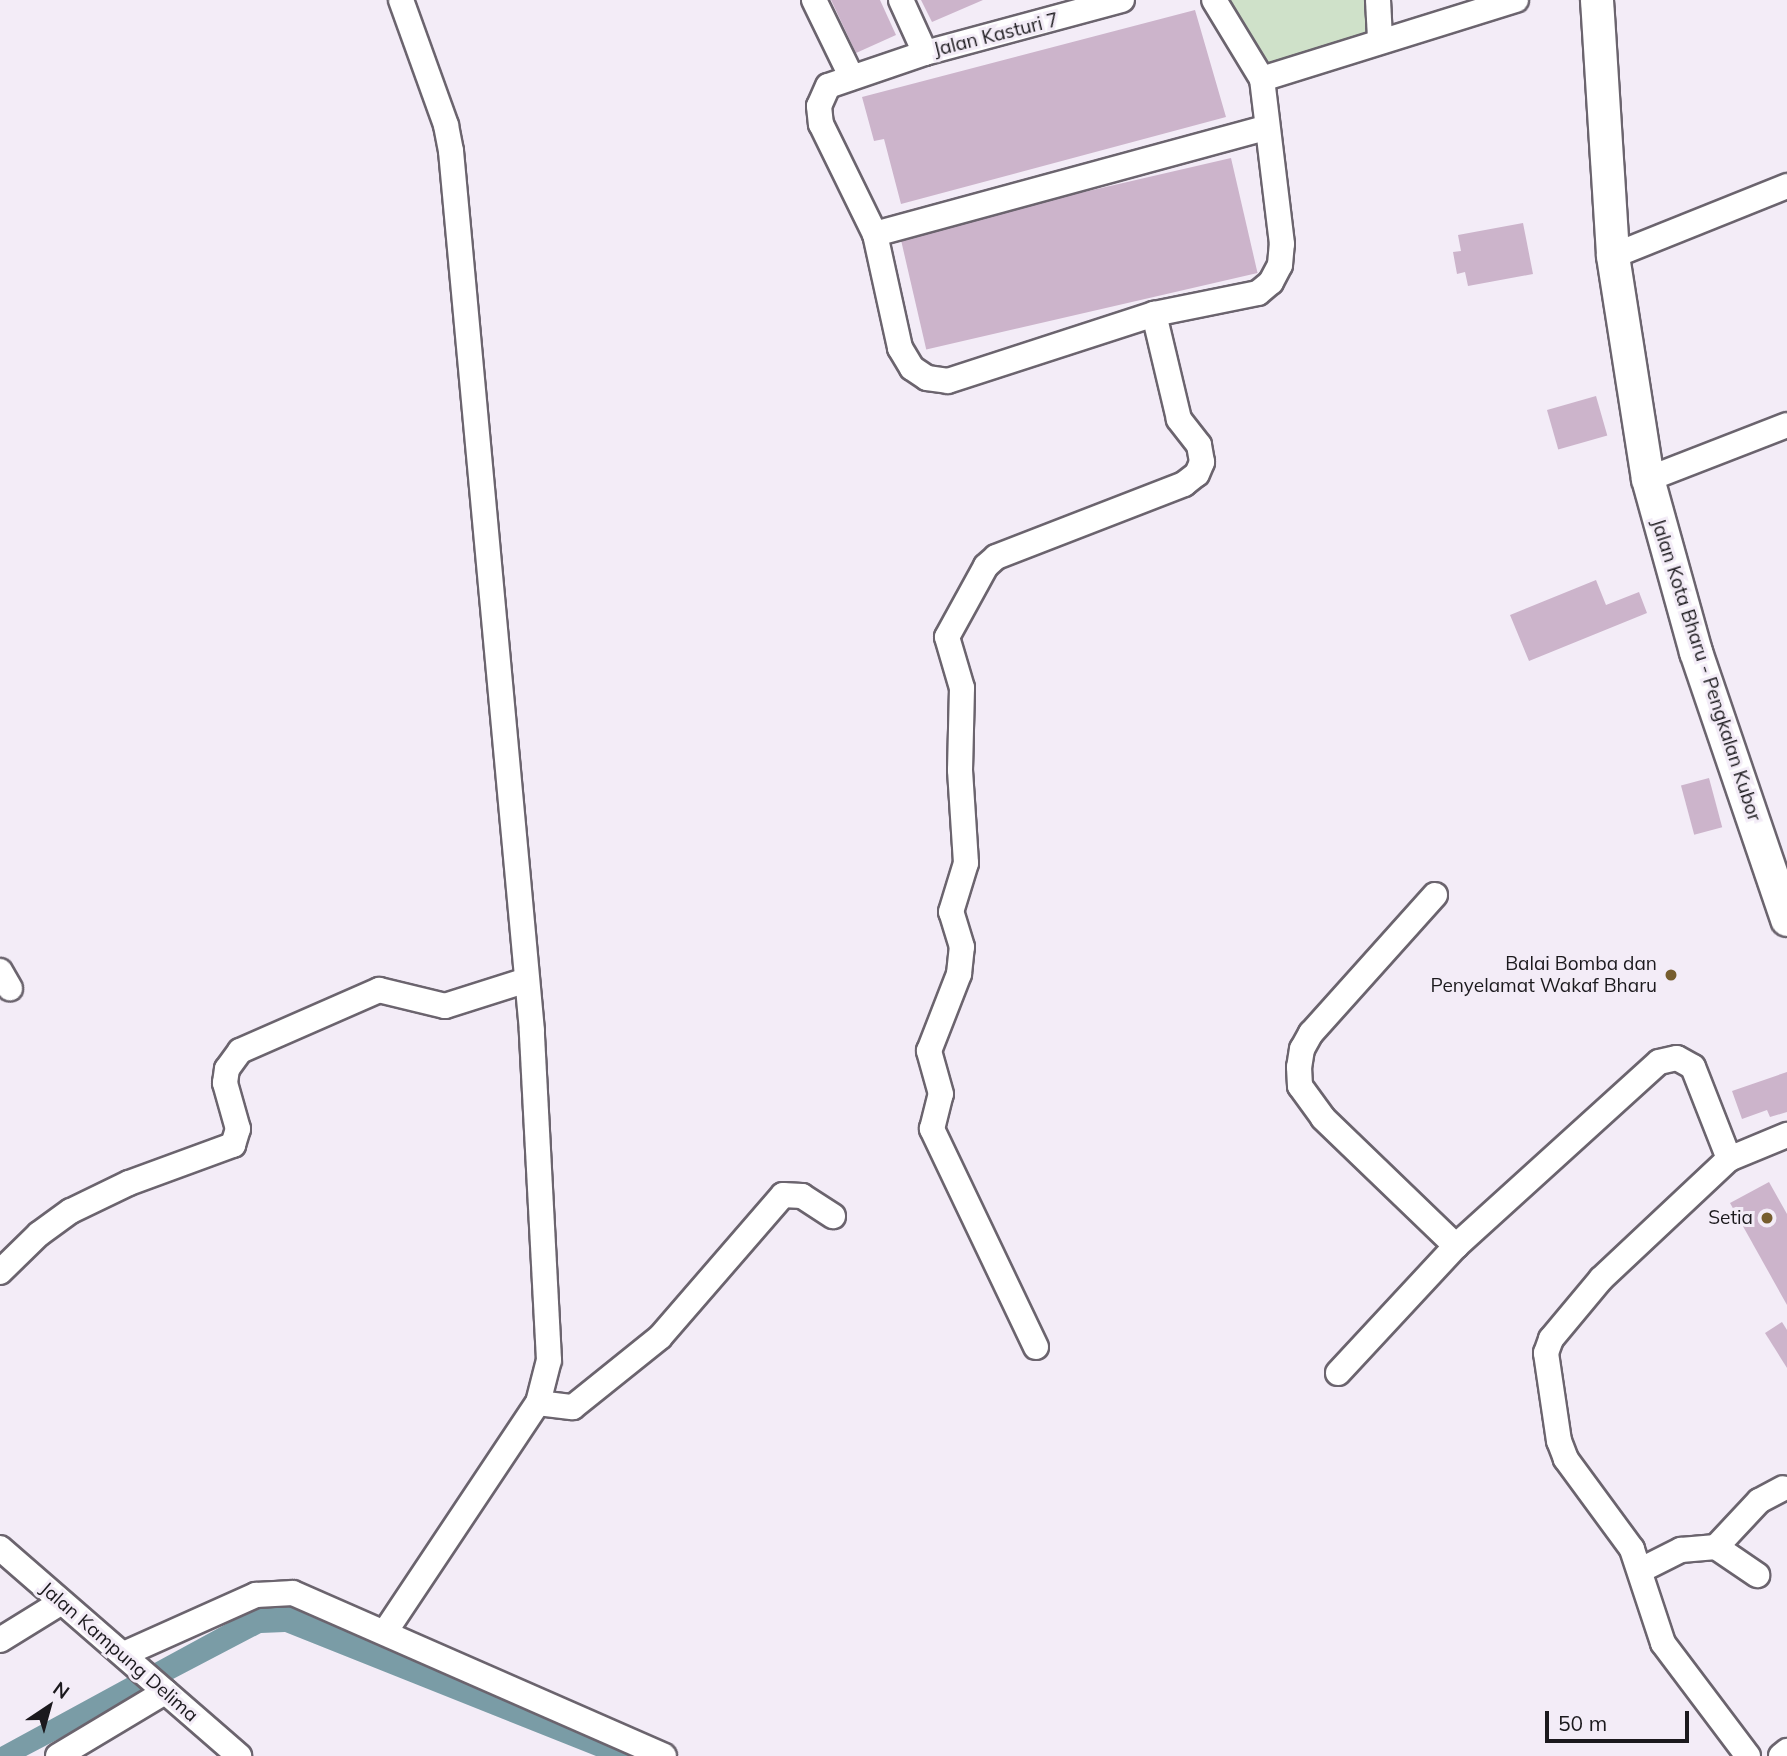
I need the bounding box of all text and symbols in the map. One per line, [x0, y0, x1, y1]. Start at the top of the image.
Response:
street label: Jalan Kasturi 7 [931, 8, 1061, 62]
street label: Jalan Kota Bharu - Pengkalan Kubor [1646, 516, 1766, 824]
place label: Balai Bomba dan Penyelamat Wakaf Bharu [1431, 953, 1657, 997]
marker: Balai Bomba dan Penyelamat Wakaf Bharu [1663, 967, 1679, 983]
place label: Setia [1708, 1207, 1753, 1229]
marker: Setia [1759, 1210, 1775, 1226]
street label: Jalan Kampung Delima [36, 1577, 202, 1727]
north arrow [14, 1672, 84, 1742]
text: N [48, 1676, 74, 1704]
scale bar [1549, 1696, 1692, 1740]
text: 50 m [1558, 1710, 1607, 1736]

